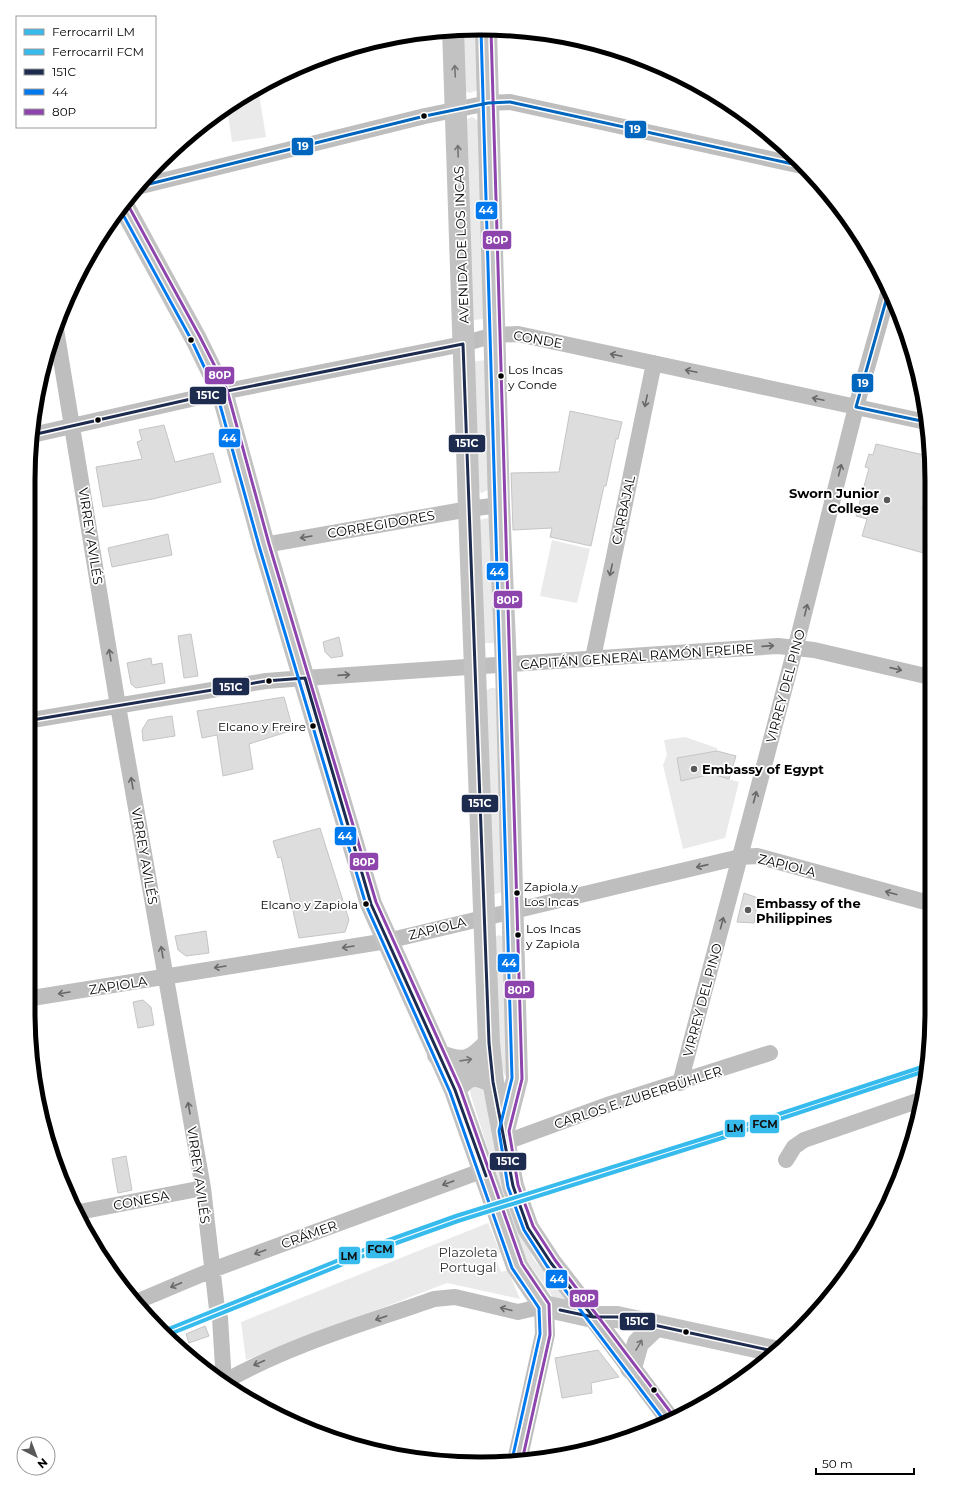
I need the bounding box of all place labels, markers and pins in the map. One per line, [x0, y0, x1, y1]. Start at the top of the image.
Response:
unlabelled marker [419, 111, 429, 121]
unlabelled marker [186, 335, 196, 345]
place label: Los Incas y Conde [507, 362, 563, 392]
marker: Los Incas y Conde [496, 371, 506, 381]
unlabelled marker [93, 415, 103, 425]
place label: Sworn Junior College [789, 485, 879, 516]
marker: Sworn Junior College [882, 495, 892, 505]
unlabelled marker [264, 676, 274, 686]
place label: Elcano y Freire [218, 719, 306, 734]
marker: Elcano y Freire [308, 721, 318, 731]
place label: Embassy of Egypt [702, 761, 824, 777]
marker: Embassy of Egypt [689, 764, 699, 774]
place label: Zapiola y Los Incas [524, 879, 579, 909]
marker: Zapiola y Los Incas [512, 888, 522, 898]
place label: Embassy of the Philippines [756, 895, 861, 926]
place label: Elcano y Zapiola [260, 897, 358, 912]
marker: Elcano y Zapiola [361, 899, 371, 909]
marker: Embassy of the Philippines [743, 905, 753, 915]
place label: Los Incas y Zapiola [525, 921, 581, 951]
marker: Los Incas y Zapiola [513, 930, 523, 940]
unlabelled marker [681, 1327, 691, 1337]
unlabelled marker [649, 1385, 659, 1395]

